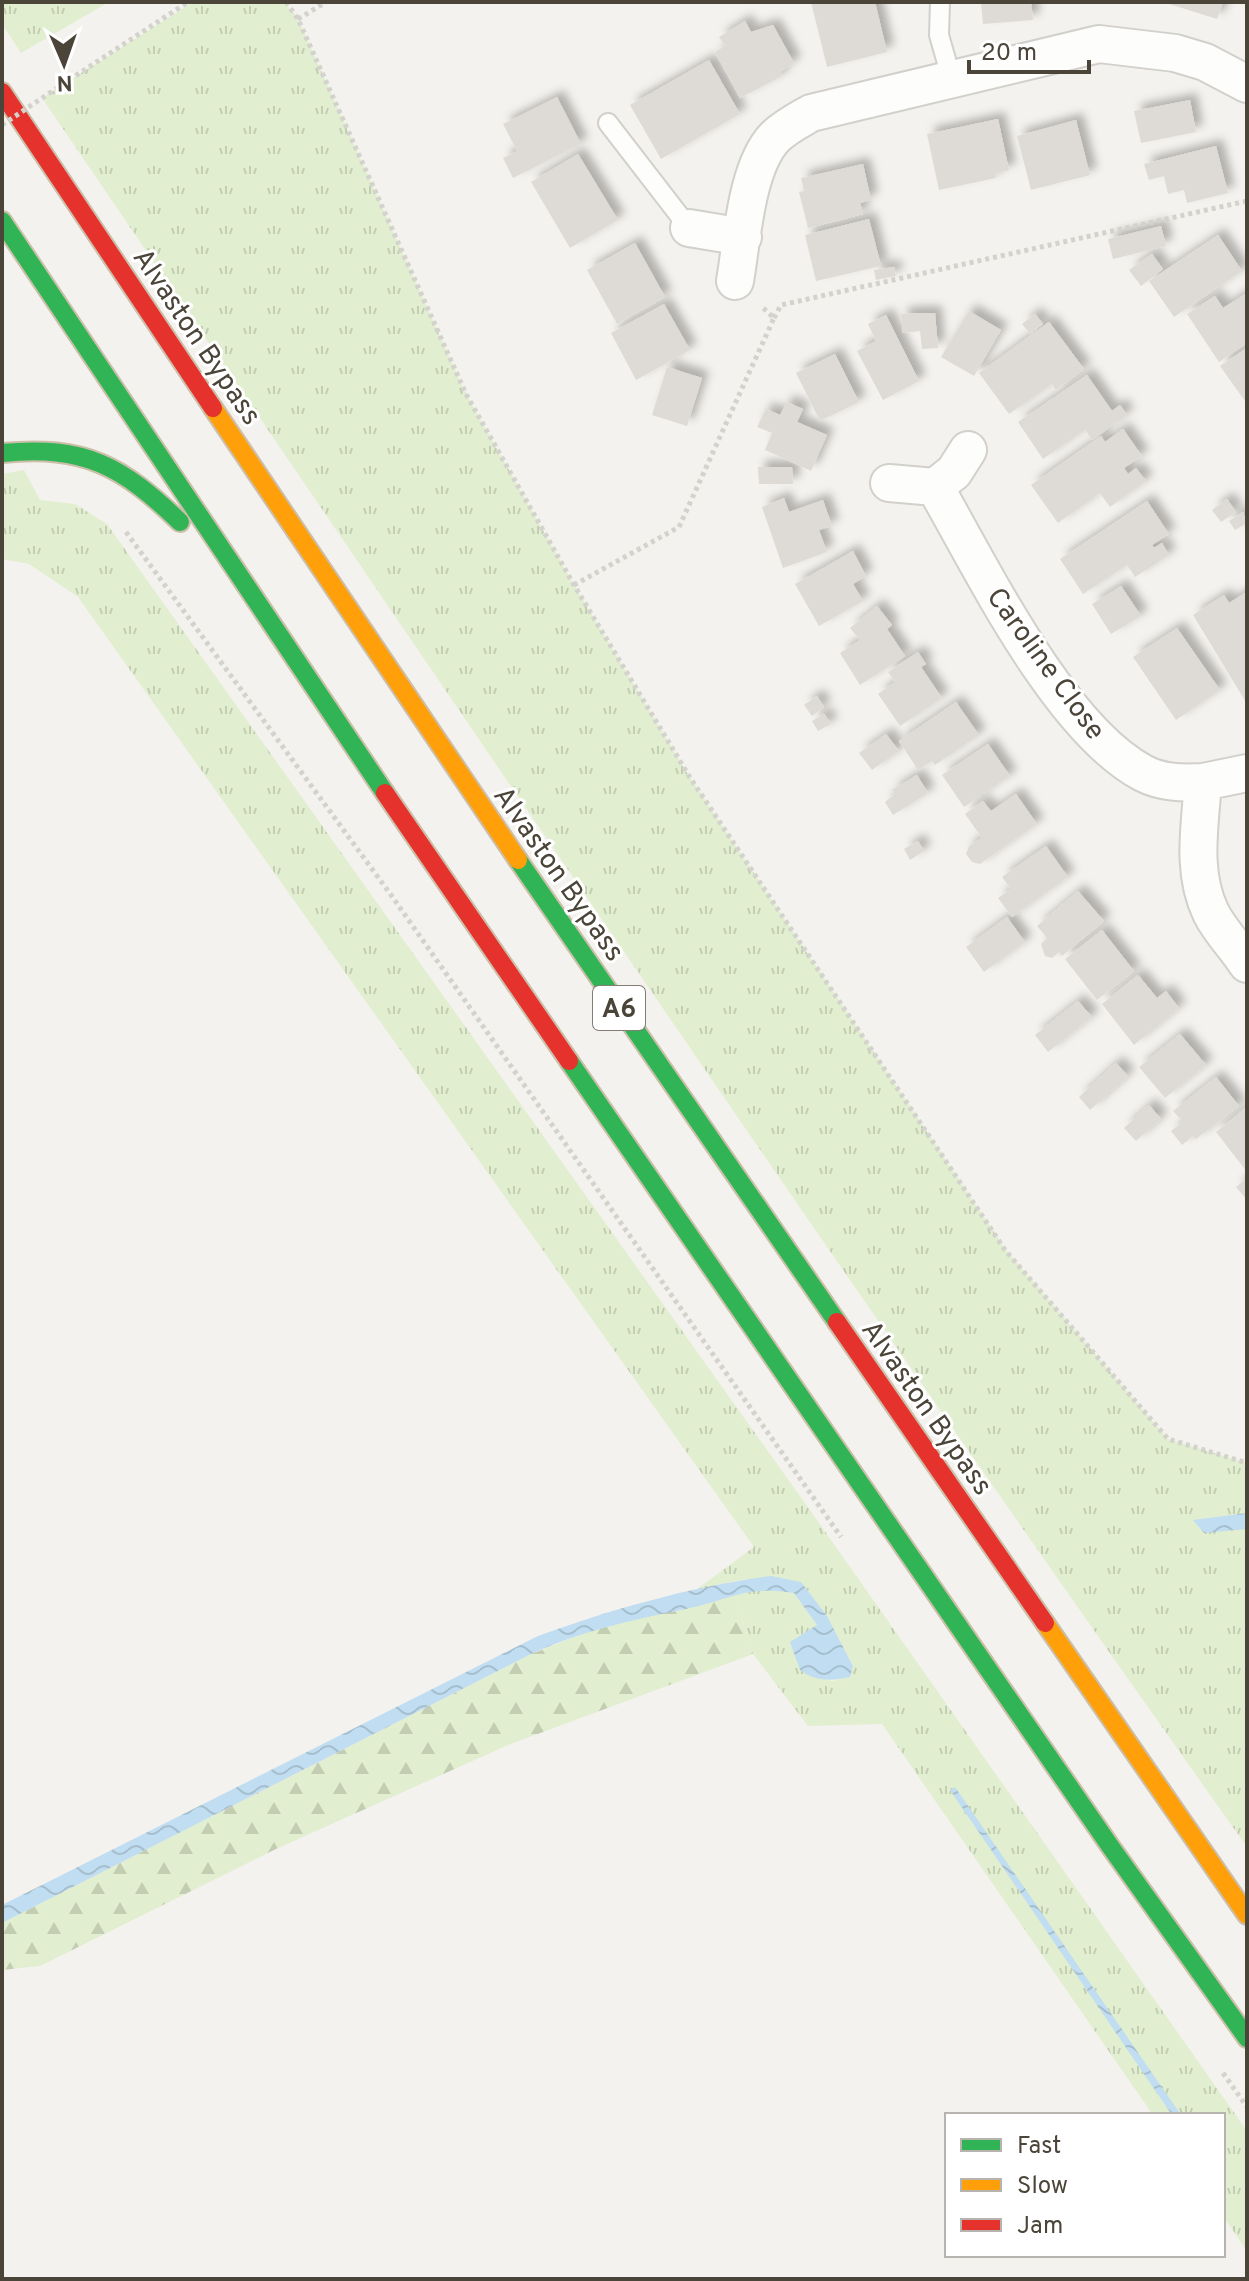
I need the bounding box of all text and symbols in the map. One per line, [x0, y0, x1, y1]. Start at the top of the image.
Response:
north arrow [24, 24, 104, 104]
scale bar [969, 24, 1089, 74]
text: 20 m [981, 39, 1037, 69]
text: N [56, 68, 73, 95]
street label: Alvaston Bypass [123, 242, 268, 433]
street label: Caroline Close [977, 581, 1112, 748]
street label: Alvaston Bypass [484, 780, 631, 969]
road number: A6 [593, 986, 645, 1030]
street label: Alvaston Bypass [852, 1314, 999, 1503]
legend [945, 2113, 1225, 2257]
text: Fast [1017, 2132, 1061, 2162]
text: Slow [1017, 2172, 1068, 2202]
text: Jam [1017, 2212, 1063, 2242]

